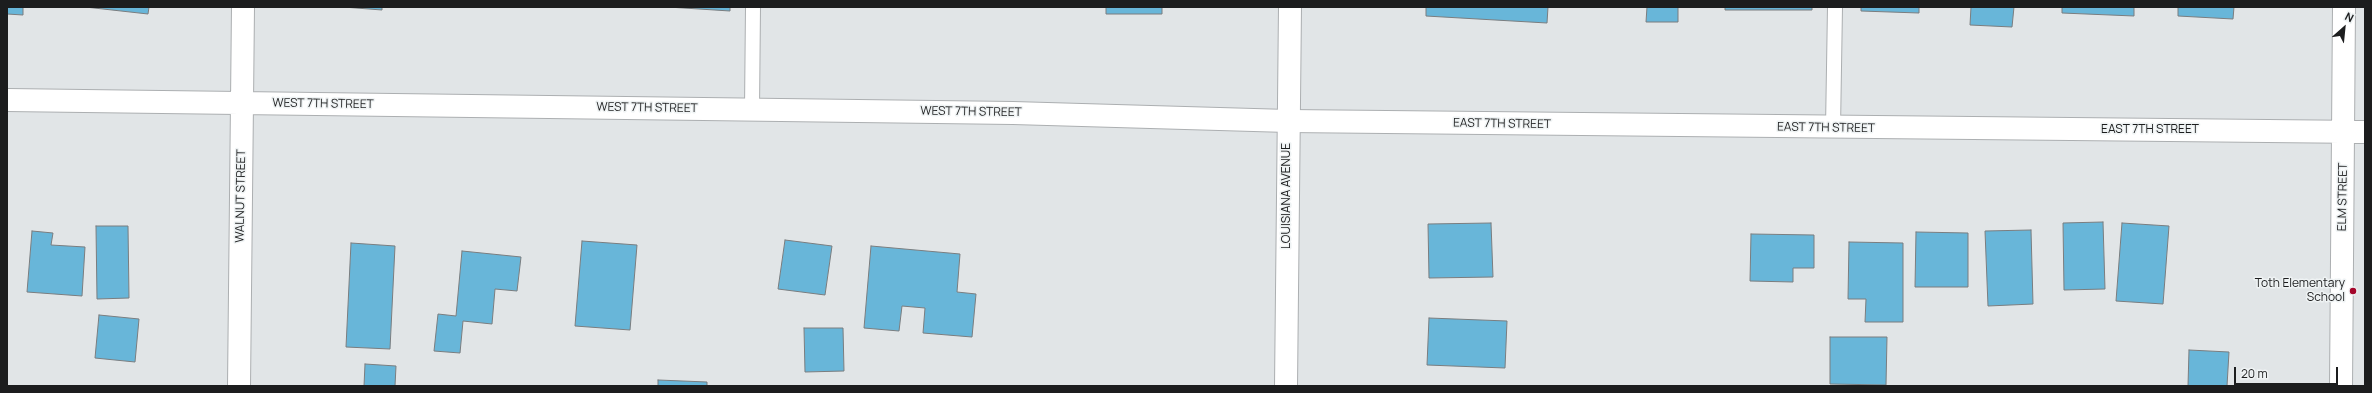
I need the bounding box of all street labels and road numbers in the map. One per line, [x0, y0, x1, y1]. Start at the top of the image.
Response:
street label: WEST 7TH STREET [272, 96, 374, 112]
street label: WEST 7TH STREET [596, 100, 698, 116]
street label: WEST 7TH STREET [920, 104, 1022, 120]
street label: EAST 7TH STREET [1453, 116, 1551, 132]
street label: EAST 7TH STREET [1777, 120, 1875, 136]
street label: EAST 7TH STREET [2101, 123, 2199, 137]
street label: LOUISIANA AVENUE [1280, 143, 1294, 249]
street label: WALNUT STREET [233, 149, 249, 243]
street label: ELM STREET [2335, 163, 2351, 231]

